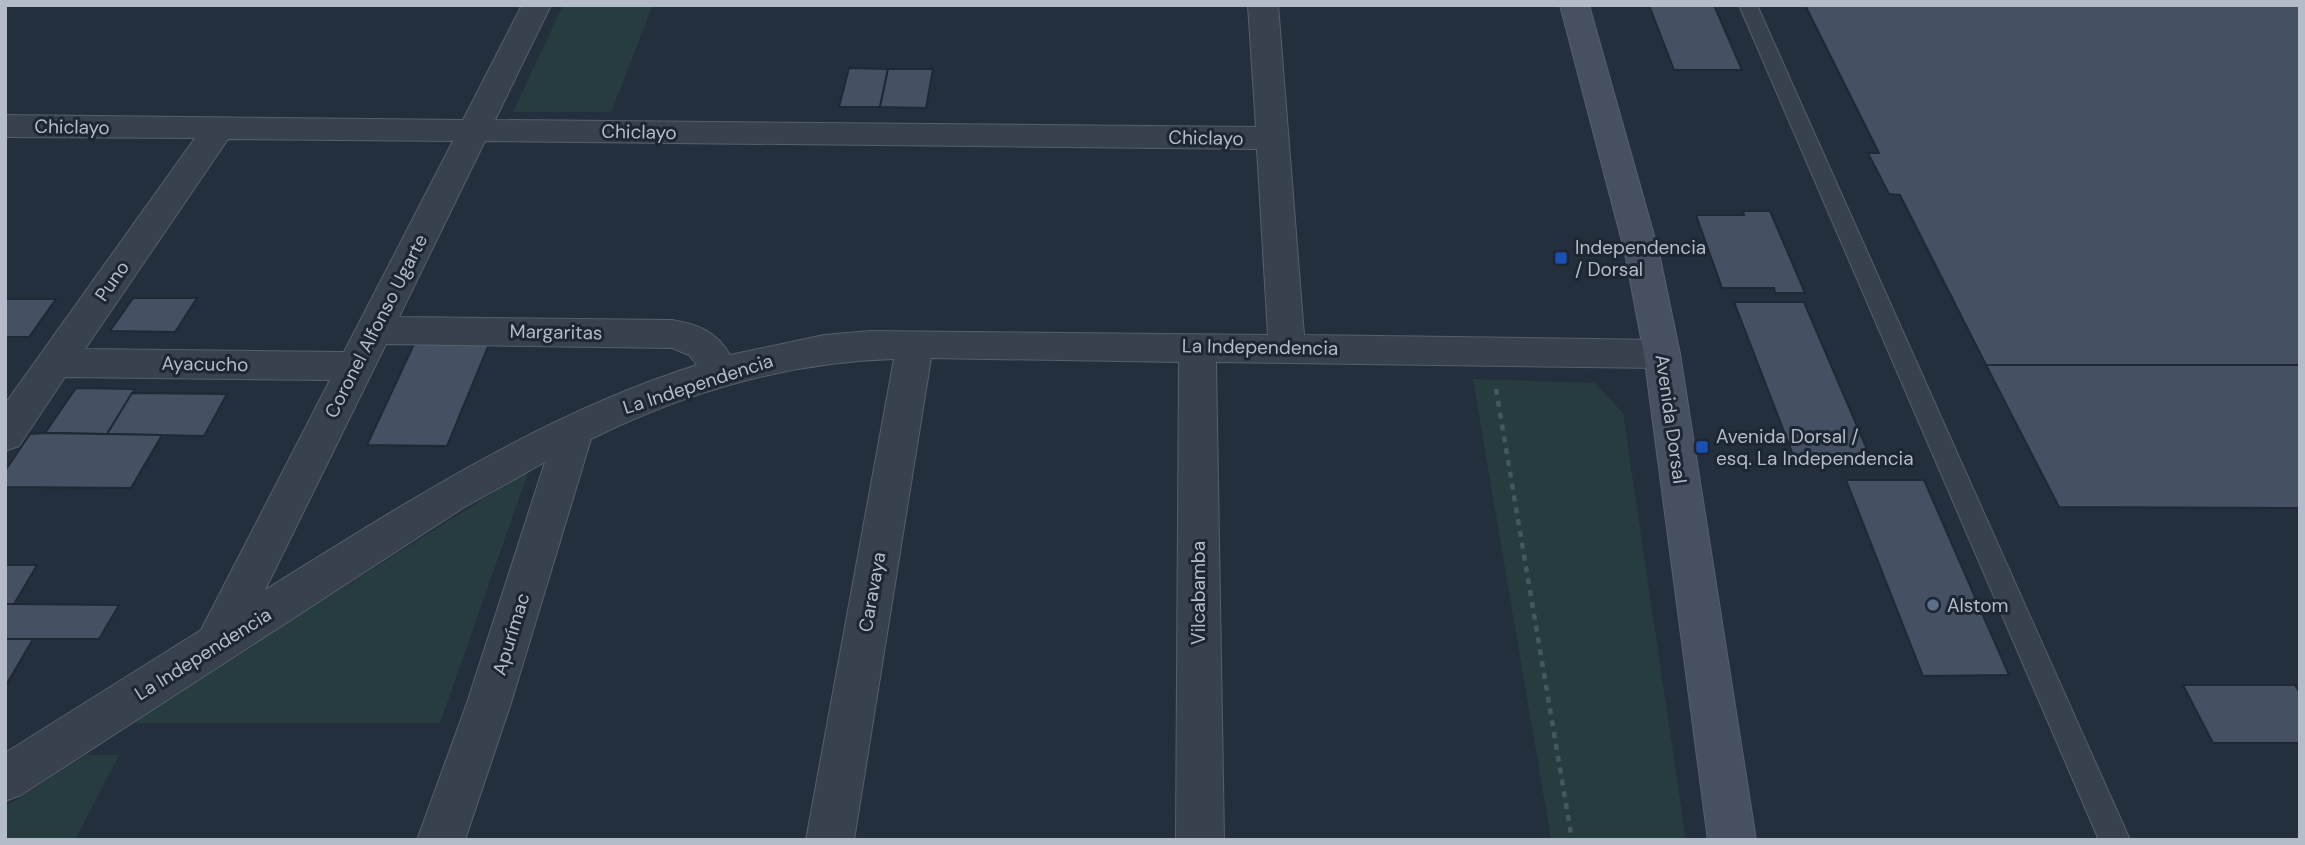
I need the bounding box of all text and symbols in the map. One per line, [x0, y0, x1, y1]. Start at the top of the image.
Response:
street label: Chiclayo [34, 114, 110, 140]
street label: Chiclayo [601, 119, 677, 145]
street label: Chiclayo [1168, 125, 1244, 151]
street label: Coronel Alfonso Ugarte [319, 230, 433, 422]
place label: Independencia / Dorsal [1575, 235, 1706, 282]
marker: Independencia / Dorsal [1553, 250, 1569, 266]
street label: Puno [89, 256, 135, 306]
street label: Margaritas [509, 319, 603, 345]
street label: La Independencia [1182, 333, 1338, 361]
street label: La Independencia [620, 348, 776, 420]
street label: Ayacucho [161, 351, 249, 377]
street label: Avenida Dorsal [1650, 353, 1692, 485]
place label: Avenida Dorsal / esq. La Independencia [1716, 424, 1914, 471]
marker: Avenida Dorsal / esq. La Independencia [1694, 439, 1710, 455]
street label: Vilcabamba [1186, 541, 1211, 645]
street label: Caravaya [853, 550, 891, 634]
street label: Apurímac [487, 590, 535, 678]
place label: Alstom [1947, 593, 2008, 618]
marker: Alstom [1925, 597, 1941, 613]
street label: La Independencia [130, 602, 276, 706]

